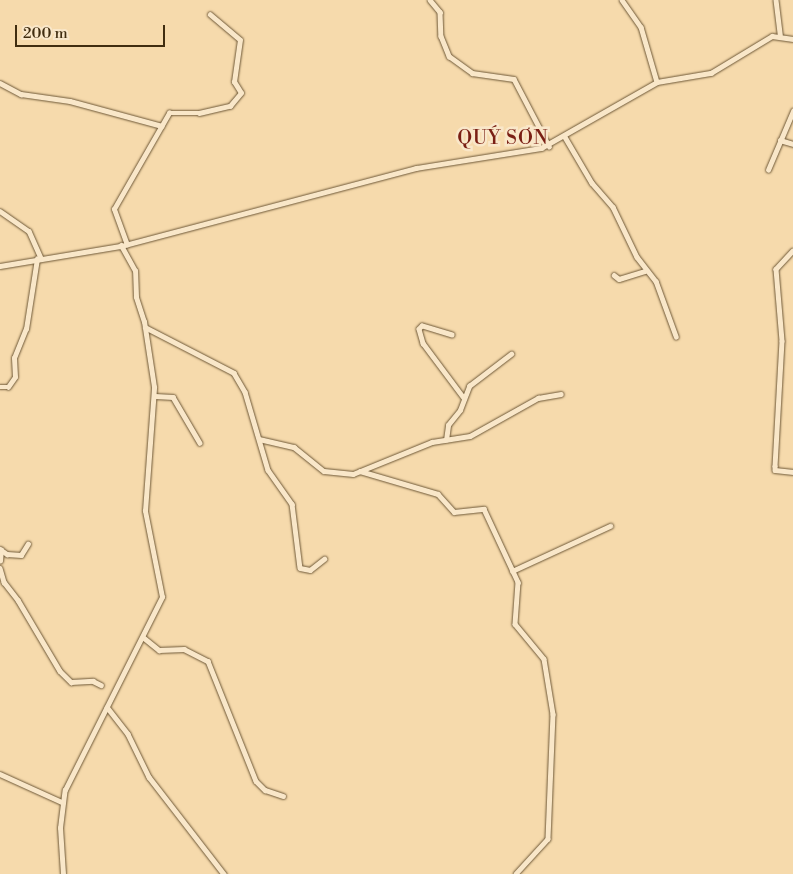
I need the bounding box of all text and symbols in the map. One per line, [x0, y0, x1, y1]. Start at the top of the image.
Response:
scale bar [18, 15, 168, 47]
text: 200 m [23, 24, 68, 43]
district label: QUÝ SƠN [456, 128, 550, 150]

